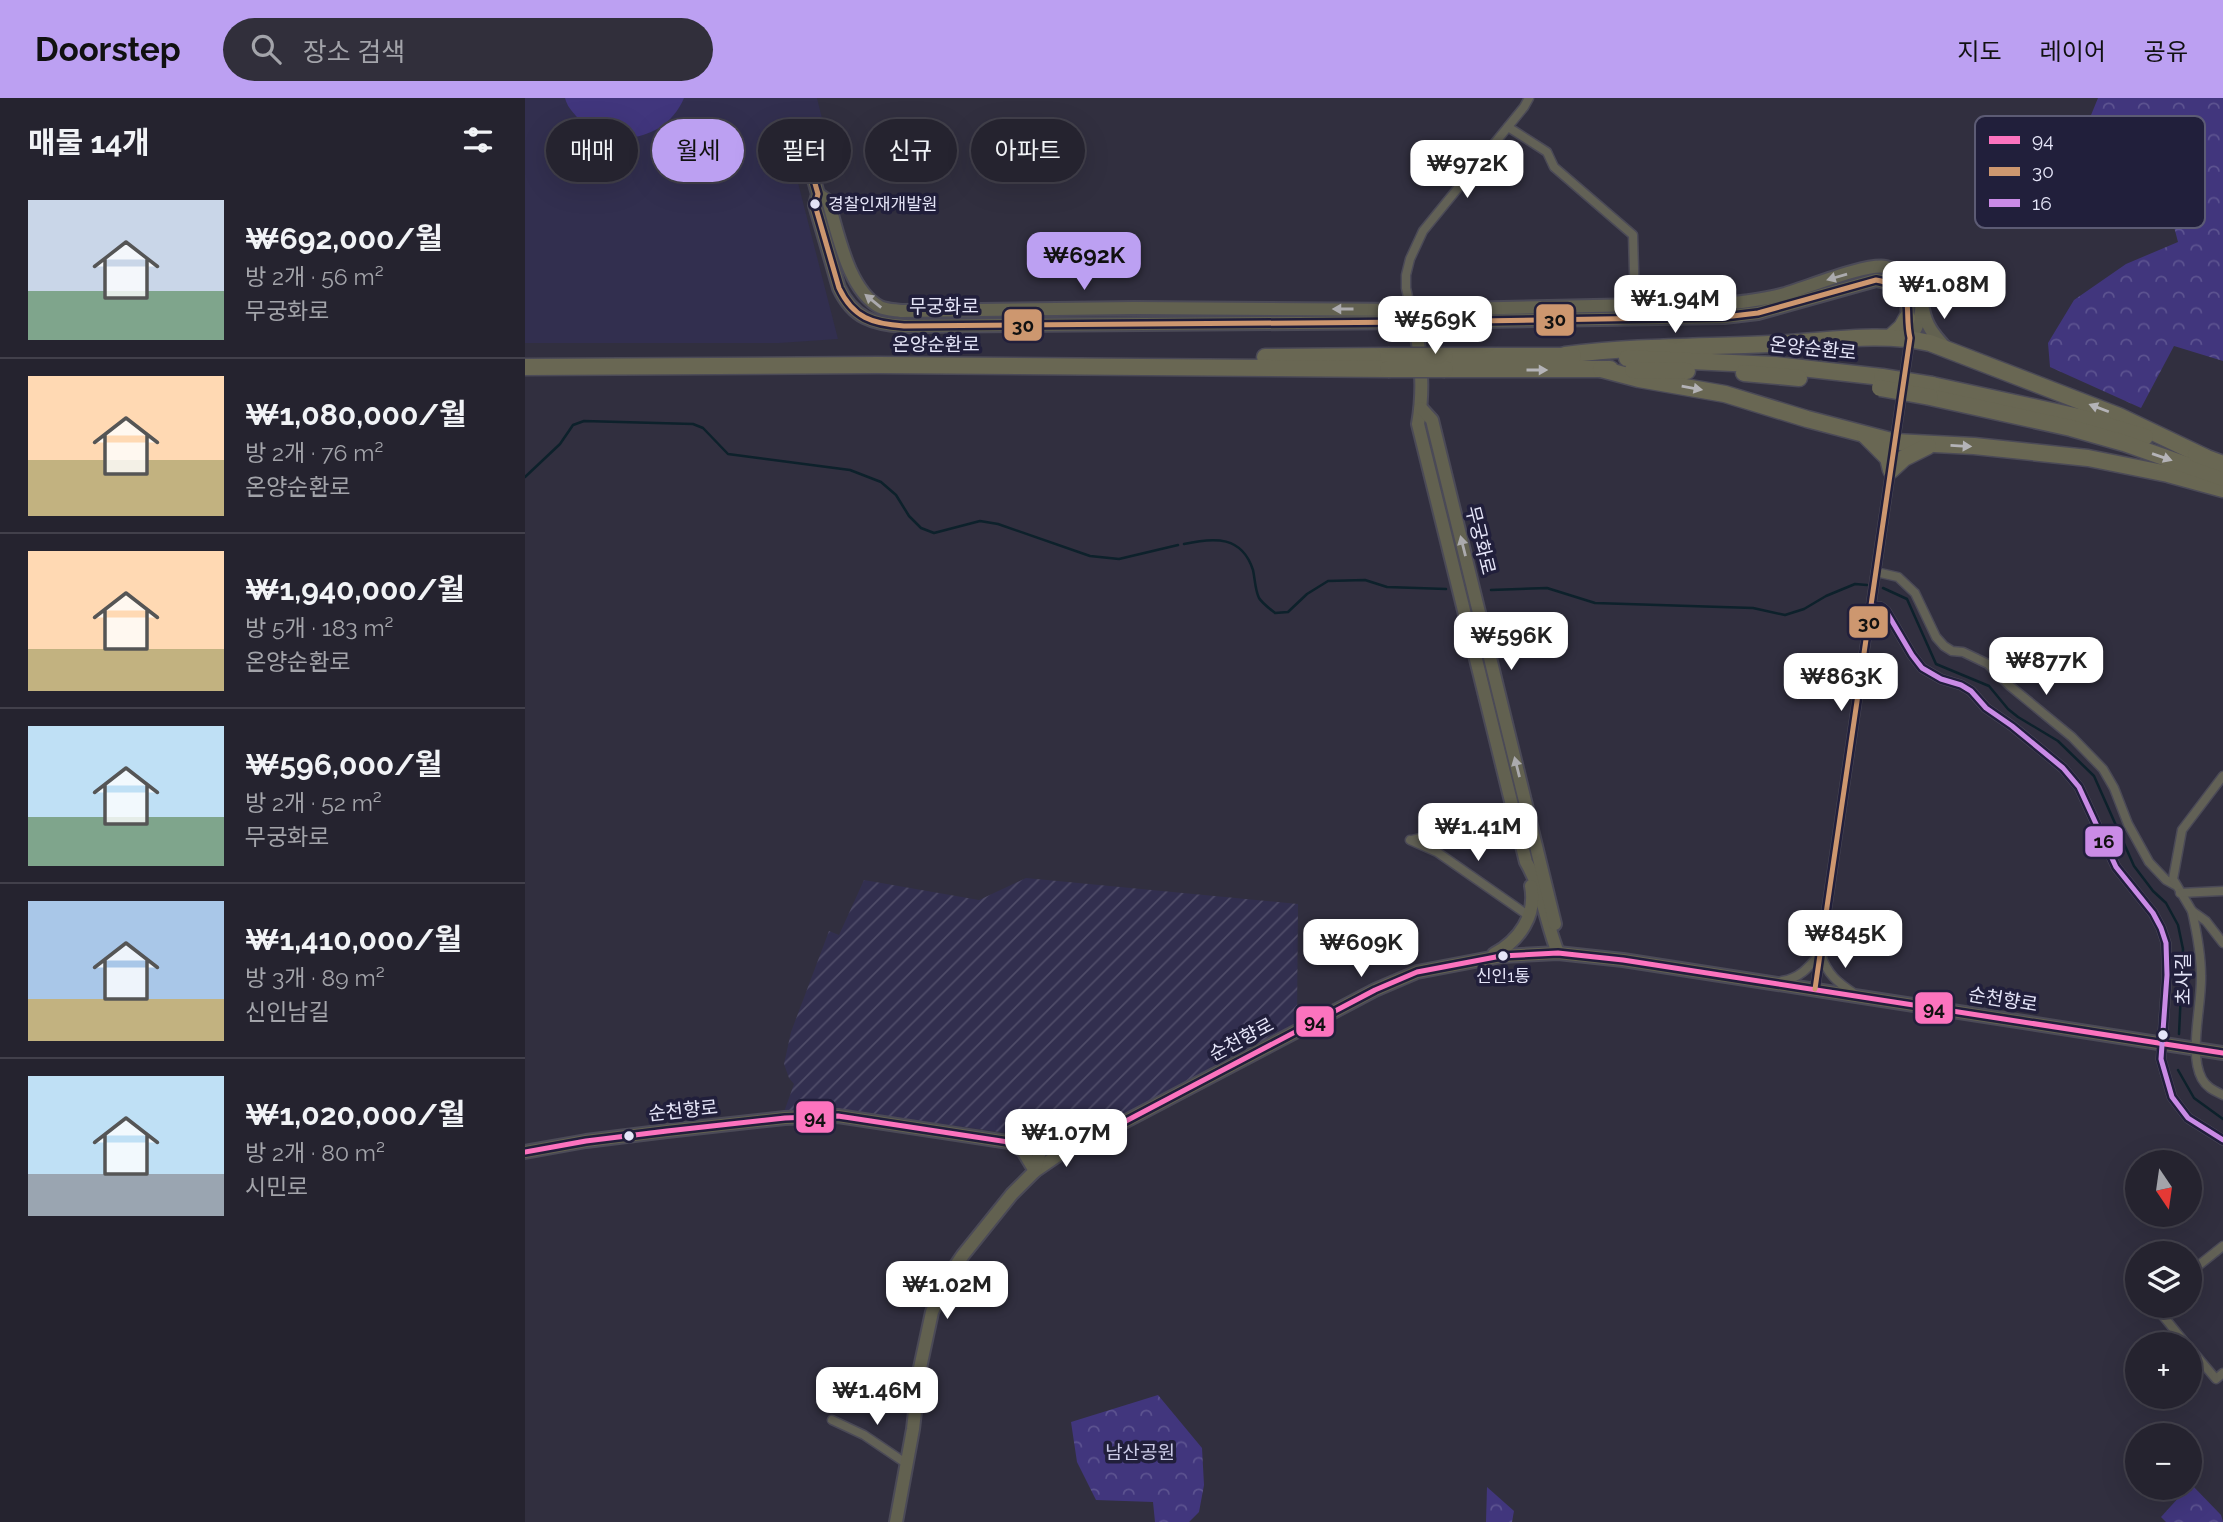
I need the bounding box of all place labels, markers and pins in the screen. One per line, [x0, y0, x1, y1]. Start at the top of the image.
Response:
pin: ₩972K [1418, 140, 1516, 200]
place label: 경찰인재개발원 [828, 194, 937, 214]
marker: 경찰인재개발원 [808, 197, 822, 211]
pin: ₩692K [1035, 232, 1133, 292]
pin: ₩1.08M [1887, 262, 2001, 321]
pin: ₩1.94M [1618, 275, 1732, 335]
pin: ₩569K [1386, 296, 1484, 356]
pin: ₩596K [1462, 612, 1560, 672]
pin: ₩877K [1997, 638, 2095, 697]
pin: ₩863K [1792, 654, 1890, 713]
pin: ₩1.41M [1421, 804, 1535, 863]
pin: ₩845K [1796, 910, 1894, 970]
pin: ₩609K [1312, 920, 1410, 979]
marker: 신인1통 [1496, 949, 1510, 963]
place label: 신인1통 [1476, 966, 1530, 986]
unlabelled marker [2156, 1028, 2170, 1042]
pin: ₩1.07M [1009, 1110, 1123, 1169]
unlabelled marker [622, 1129, 636, 1143]
pin: ₩1.02M [890, 1262, 1004, 1321]
pin: ₩1.46M [820, 1368, 934, 1427]

